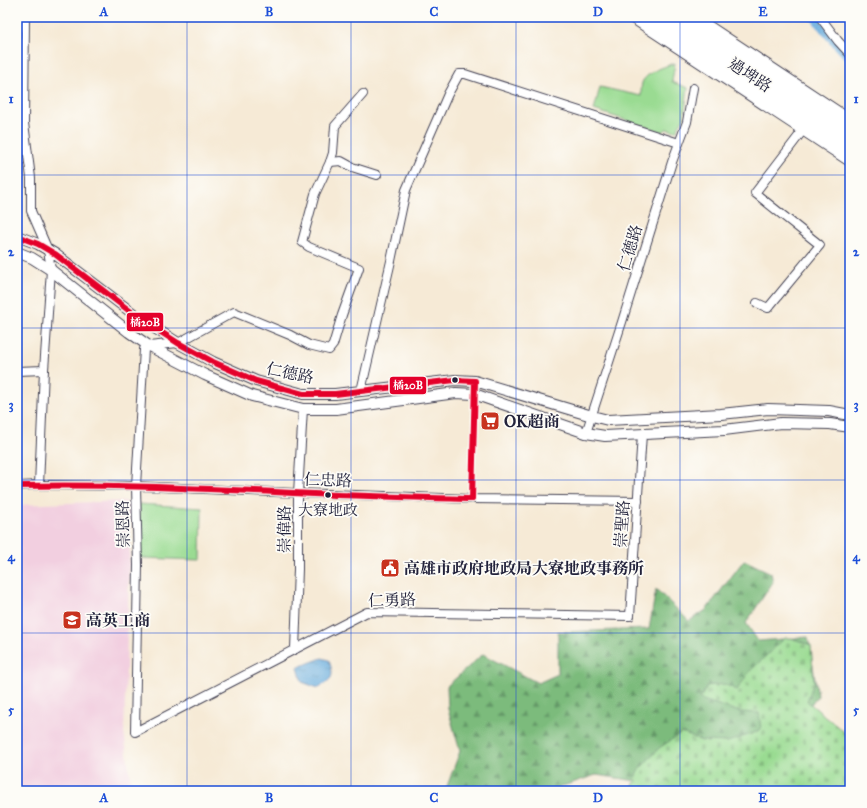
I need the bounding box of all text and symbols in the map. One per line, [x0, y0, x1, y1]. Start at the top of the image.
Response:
text: A [99, 4, 109, 20]
text: B [265, 4, 274, 20]
text: C [430, 4, 439, 20]
text: D [593, 4, 603, 20]
text: E [758, 4, 768, 20]
street label: 過埤路 [725, 54, 775, 96]
text: 1 [8, 91, 14, 107]
text: 1 [853, 91, 859, 107]
street label: 仁德路 [614, 222, 646, 274]
text: 2 [8, 244, 15, 260]
text: 2 [853, 244, 860, 260]
line badge: 橘20B [126, 312, 164, 332]
text: 橘20B [130, 316, 160, 329]
street label: 仁德路 [265, 359, 315, 387]
unlabelled marker [450, 375, 460, 385]
line badge: 橘20B [389, 376, 427, 395]
text: 橘20B [393, 379, 423, 392]
text: 3 [8, 397, 14, 413]
text: 3 [853, 397, 859, 413]
supermarket icon: OK超商 [479, 410, 501, 432]
place label: OK超商 [504, 412, 559, 431]
street label: 仁忠路 [304, 470, 352, 490]
marker: 大寮地政 [323, 490, 333, 500]
street label: 崇聖路 [611, 499, 633, 549]
street label: 崇恩路 [113, 500, 133, 548]
place label: 大寮地政 [298, 501, 358, 519]
street label: 崇偉路 [275, 505, 294, 553]
text: 4 [7, 549, 15, 565]
text: 4 [852, 549, 860, 565]
public building icon: 高雄市政府地政局大寮地政事務所 [379, 557, 401, 579]
place label: 高雄市政府地政局大寮地政事務所 [404, 559, 644, 578]
street label: 仁勇路 [368, 590, 416, 610]
school or university icon: 高英工商 [61, 609, 83, 631]
place label: 高英工商 [86, 611, 150, 630]
text: 5 [8, 702, 15, 718]
text: 5 [853, 702, 860, 718]
text: A [99, 790, 109, 806]
text: B [265, 790, 274, 806]
text: C [430, 790, 439, 806]
text: D [593, 790, 603, 806]
text: E [758, 790, 768, 806]

